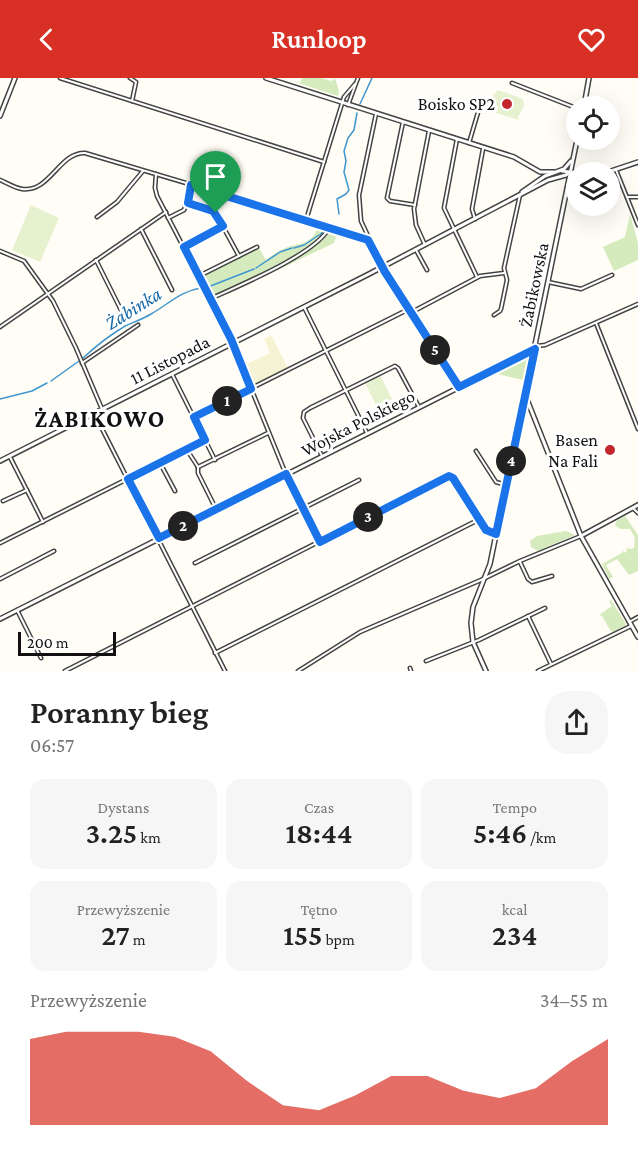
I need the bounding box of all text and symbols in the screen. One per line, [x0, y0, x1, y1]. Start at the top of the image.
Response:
icon: back [30, 23, 63, 56]
icon: heart [575, 23, 608, 56]
text: Runloop [271, 24, 367, 54]
place label: Boisko SP2 [418, 94, 495, 114]
map controls [566, 96, 620, 216]
button: locate [566, 96, 620, 150]
marker: Boisko SP2 [500, 97, 514, 111]
pin [190, 151, 241, 213]
icon: arrive [199, 160, 232, 193]
button: layers [566, 162, 620, 216]
street label: Żabikowska [515, 241, 553, 329]
water label: Żabinka [101, 282, 165, 334]
street label: 11 Listopada [127, 331, 213, 389]
pin: 5 [420, 335, 450, 365]
text: 5 [431, 341, 439, 358]
pin: 1 [212, 386, 242, 416]
street label: Wojska Polskiego [298, 386, 419, 461]
text: 1 [224, 392, 230, 409]
district label: ŻABIKOWO [34, 405, 166, 432]
place label: Basen Na Fali [548, 430, 598, 471]
marker: Basen Na Fali [603, 443, 617, 457]
pin: 4 [496, 446, 526, 476]
text: 4 [507, 452, 515, 469]
pin: 3 [353, 502, 383, 532]
text: 3 [364, 508, 372, 525]
pin: 2 [168, 511, 198, 541]
text: 2 [179, 517, 187, 534]
scale bar [18, 629, 116, 656]
text: 200 m [27, 634, 69, 651]
button: share [545, 691, 608, 754]
text: Poranny bieg [30, 693, 209, 730]
text: 06:57 [30, 734, 74, 756]
text: Dystans [97, 799, 149, 816]
text: Czas [304, 799, 334, 816]
text: Tempo [493, 799, 537, 816]
text: 3.25 [86, 816, 137, 849]
text: 18:44 [285, 816, 353, 849]
text: 5:46 [473, 816, 527, 849]
text: km [137, 829, 161, 846]
text: /km [527, 829, 556, 846]
text: Przewyższenie [77, 901, 170, 918]
text: Tętno [301, 901, 337, 918]
text: kcal [502, 901, 528, 918]
text: 27 [101, 918, 130, 951]
text: 155 [283, 918, 322, 951]
text: 234 [492, 918, 537, 951]
text: m [130, 931, 146, 948]
text: bpm [322, 931, 355, 948]
text: Przewyższenie [30, 989, 147, 1011]
text: 34–55 m [540, 989, 608, 1011]

